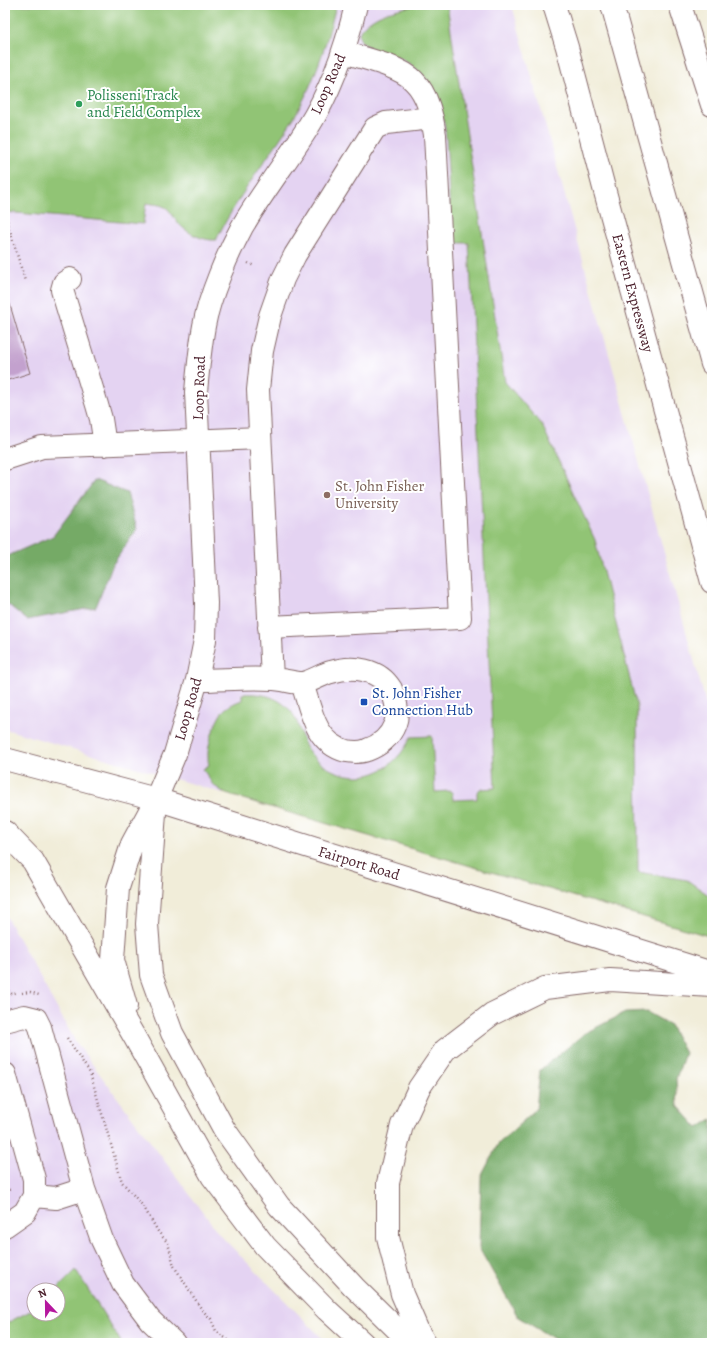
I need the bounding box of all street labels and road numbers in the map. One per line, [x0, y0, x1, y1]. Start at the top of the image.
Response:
street label: Loop Road [306, 50, 351, 118]
street label: Eastern Expressway [608, 231, 659, 355]
street label: Loop Road [188, 354, 210, 421]
street label: Loop Road [169, 674, 207, 743]
street label: Fairport Road [316, 841, 403, 885]

